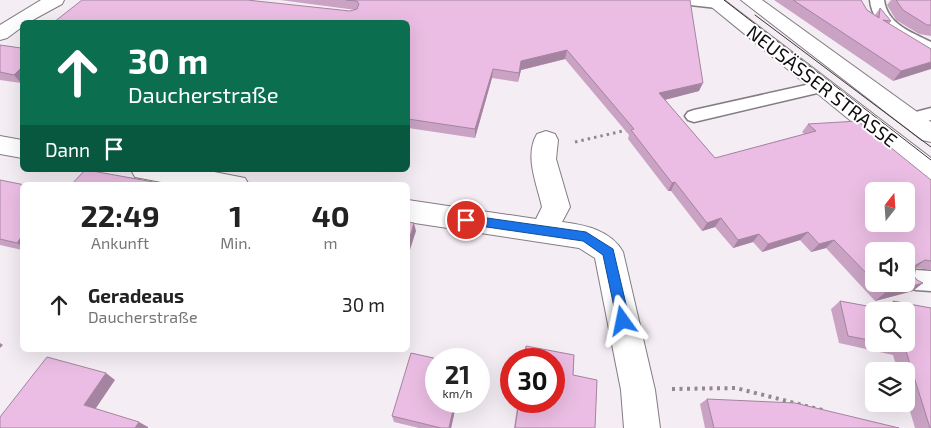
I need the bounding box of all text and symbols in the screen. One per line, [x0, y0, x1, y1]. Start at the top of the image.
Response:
street label: NEUSÄSSER STRASSE [743, 20, 902, 151]
text: 30 m [128, 39, 208, 81]
icon: ahead [45, 40, 110, 105]
text: Daucherstraße [128, 81, 279, 107]
icon: arrive [100, 135, 128, 163]
text: Dann [45, 138, 90, 161]
north arrow [865, 182, 915, 232]
map controls [865, 182, 915, 412]
text: 22:49 [80, 197, 160, 233]
text: 1 [229, 197, 242, 233]
text: 40 [312, 197, 350, 233]
pin [445, 199, 487, 241]
icon: arrive [452, 206, 480, 234]
text: Ankunft [91, 233, 149, 252]
text: Min. [220, 233, 251, 252]
text: m [324, 233, 338, 252]
button: sound [865, 242, 915, 292]
text: Geradeaus [88, 284, 184, 307]
icon: ahead [45, 291, 73, 319]
text: 30 m [342, 293, 385, 316]
position arrow [596, 294, 648, 346]
button: search [865, 302, 915, 352]
text: Daucherstraße [88, 307, 197, 326]
speed limit sign: 30 [500, 348, 565, 413]
text: 21 [445, 359, 470, 389]
button: layers [865, 362, 915, 412]
text: km/h [443, 386, 472, 400]

